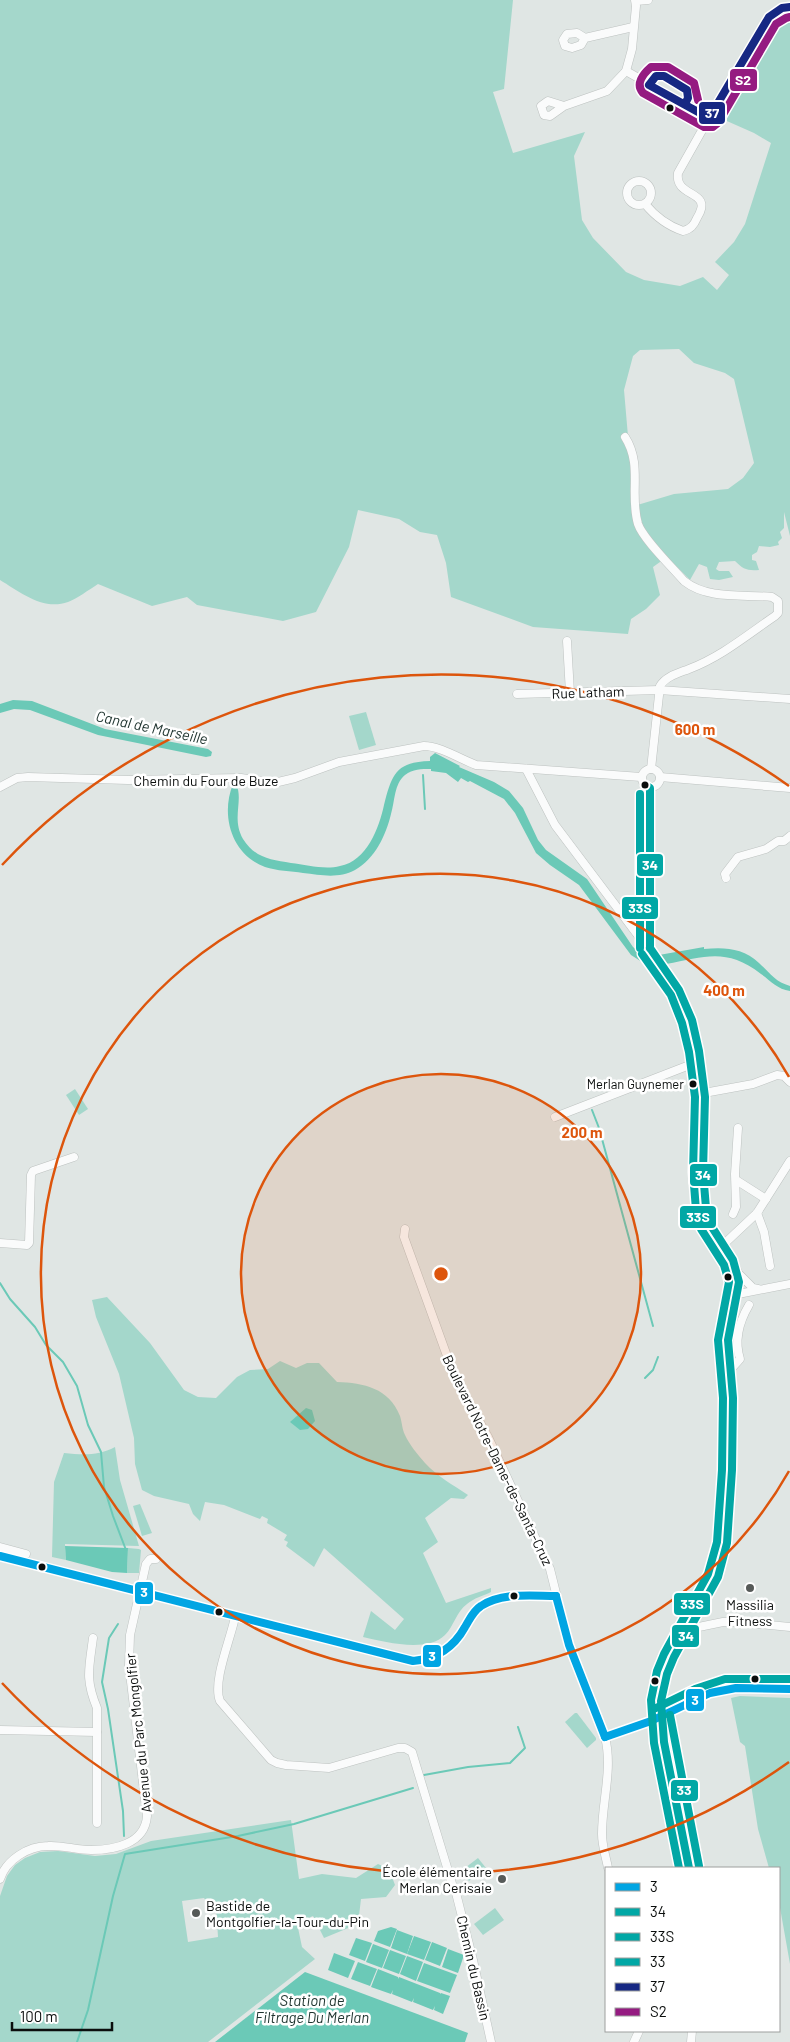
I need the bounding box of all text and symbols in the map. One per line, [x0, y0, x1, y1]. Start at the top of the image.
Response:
line badge: S2 [729, 68, 758, 92]
text: S2 [735, 71, 751, 88]
line badge: 37 [698, 101, 726, 125]
unlabelled marker [665, 103, 675, 113]
text: 37 [705, 104, 719, 121]
street label: Rue Latham [551, 682, 625, 702]
water label: Canal de Marseille [94, 706, 210, 748]
text: 600 m [675, 720, 715, 738]
street label: Chemin du Four de Buze [134, 772, 278, 789]
unlabelled marker [640, 780, 650, 790]
line badge: 34 [636, 853, 664, 877]
text: 34 [642, 856, 658, 873]
line badge: 33S [621, 896, 659, 920]
text: 33S [628, 899, 652, 916]
text: 400 m [703, 981, 745, 999]
place label: Merlan Guynemer [587, 1076, 684, 1092]
marker: Merlan Guynemer [688, 1079, 698, 1089]
text: 200 m [561, 1123, 603, 1141]
line badge: 34 [689, 1163, 718, 1187]
text: 34 [695, 1166, 711, 1183]
line badge: 33S [679, 1205, 717, 1229]
text: 33S [686, 1208, 710, 1225]
centre of rings [432, 1265, 450, 1283]
unlabelled marker [723, 1272, 733, 1282]
street label: Boulevard Notre-Dame-de-Santa-Cruz [439, 1352, 557, 1568]
unlabelled marker [37, 1562, 47, 1572]
line badge: 3 [134, 1581, 154, 1605]
marker: Massilia Fitness [744, 1582, 756, 1594]
text: 3 [140, 1583, 148, 1600]
unlabelled marker [509, 1591, 519, 1601]
line badge: 33S [673, 1592, 711, 1616]
text: 33S [680, 1595, 704, 1612]
place label: Massilia Fitness [726, 1596, 774, 1629]
unlabelled marker [214, 1607, 224, 1617]
line badge: 34 [671, 1624, 700, 1648]
text: 34 [678, 1627, 694, 1644]
line badge: 3 [422, 1644, 442, 1668]
text: 3 [428, 1647, 436, 1664]
street label: Avenue du Parc Mongolfier [121, 1652, 155, 1814]
unlabelled marker [750, 1674, 760, 1684]
unlabelled marker [650, 1676, 660, 1686]
line badge: 3 [685, 1688, 705, 1712]
text: 3 [691, 1691, 699, 1708]
line badge: 33 [670, 1779, 699, 1802]
text: 33 [676, 1781, 692, 1798]
place label: École élémentaire Merlan Cerisaie [382, 1863, 492, 1896]
legend [605, 1867, 780, 2032]
marker: École élémentaire Merlan Cerisaie [496, 1873, 508, 1885]
text: 3 [650, 1877, 658, 1895]
place label: Bastide de Montgolfier-la-Tour-du-Pin [206, 1897, 369, 1930]
text: 34 [650, 1902, 666, 1920]
marker: Bastide de Montgolfier-la-Tour-du-Pin [190, 1907, 202, 1919]
street label: Chemin du Bassin [454, 1914, 494, 2022]
text: 33S [650, 1927, 674, 1945]
text: 33 [650, 1952, 665, 1970]
text: 37 [650, 1977, 665, 1995]
water label: Station de Filtrage Du Merlan [255, 1991, 369, 2026]
scale bar [12, 2000, 112, 2032]
text: S2 [650, 2002, 667, 2020]
text: 100 m [20, 2007, 58, 2025]

